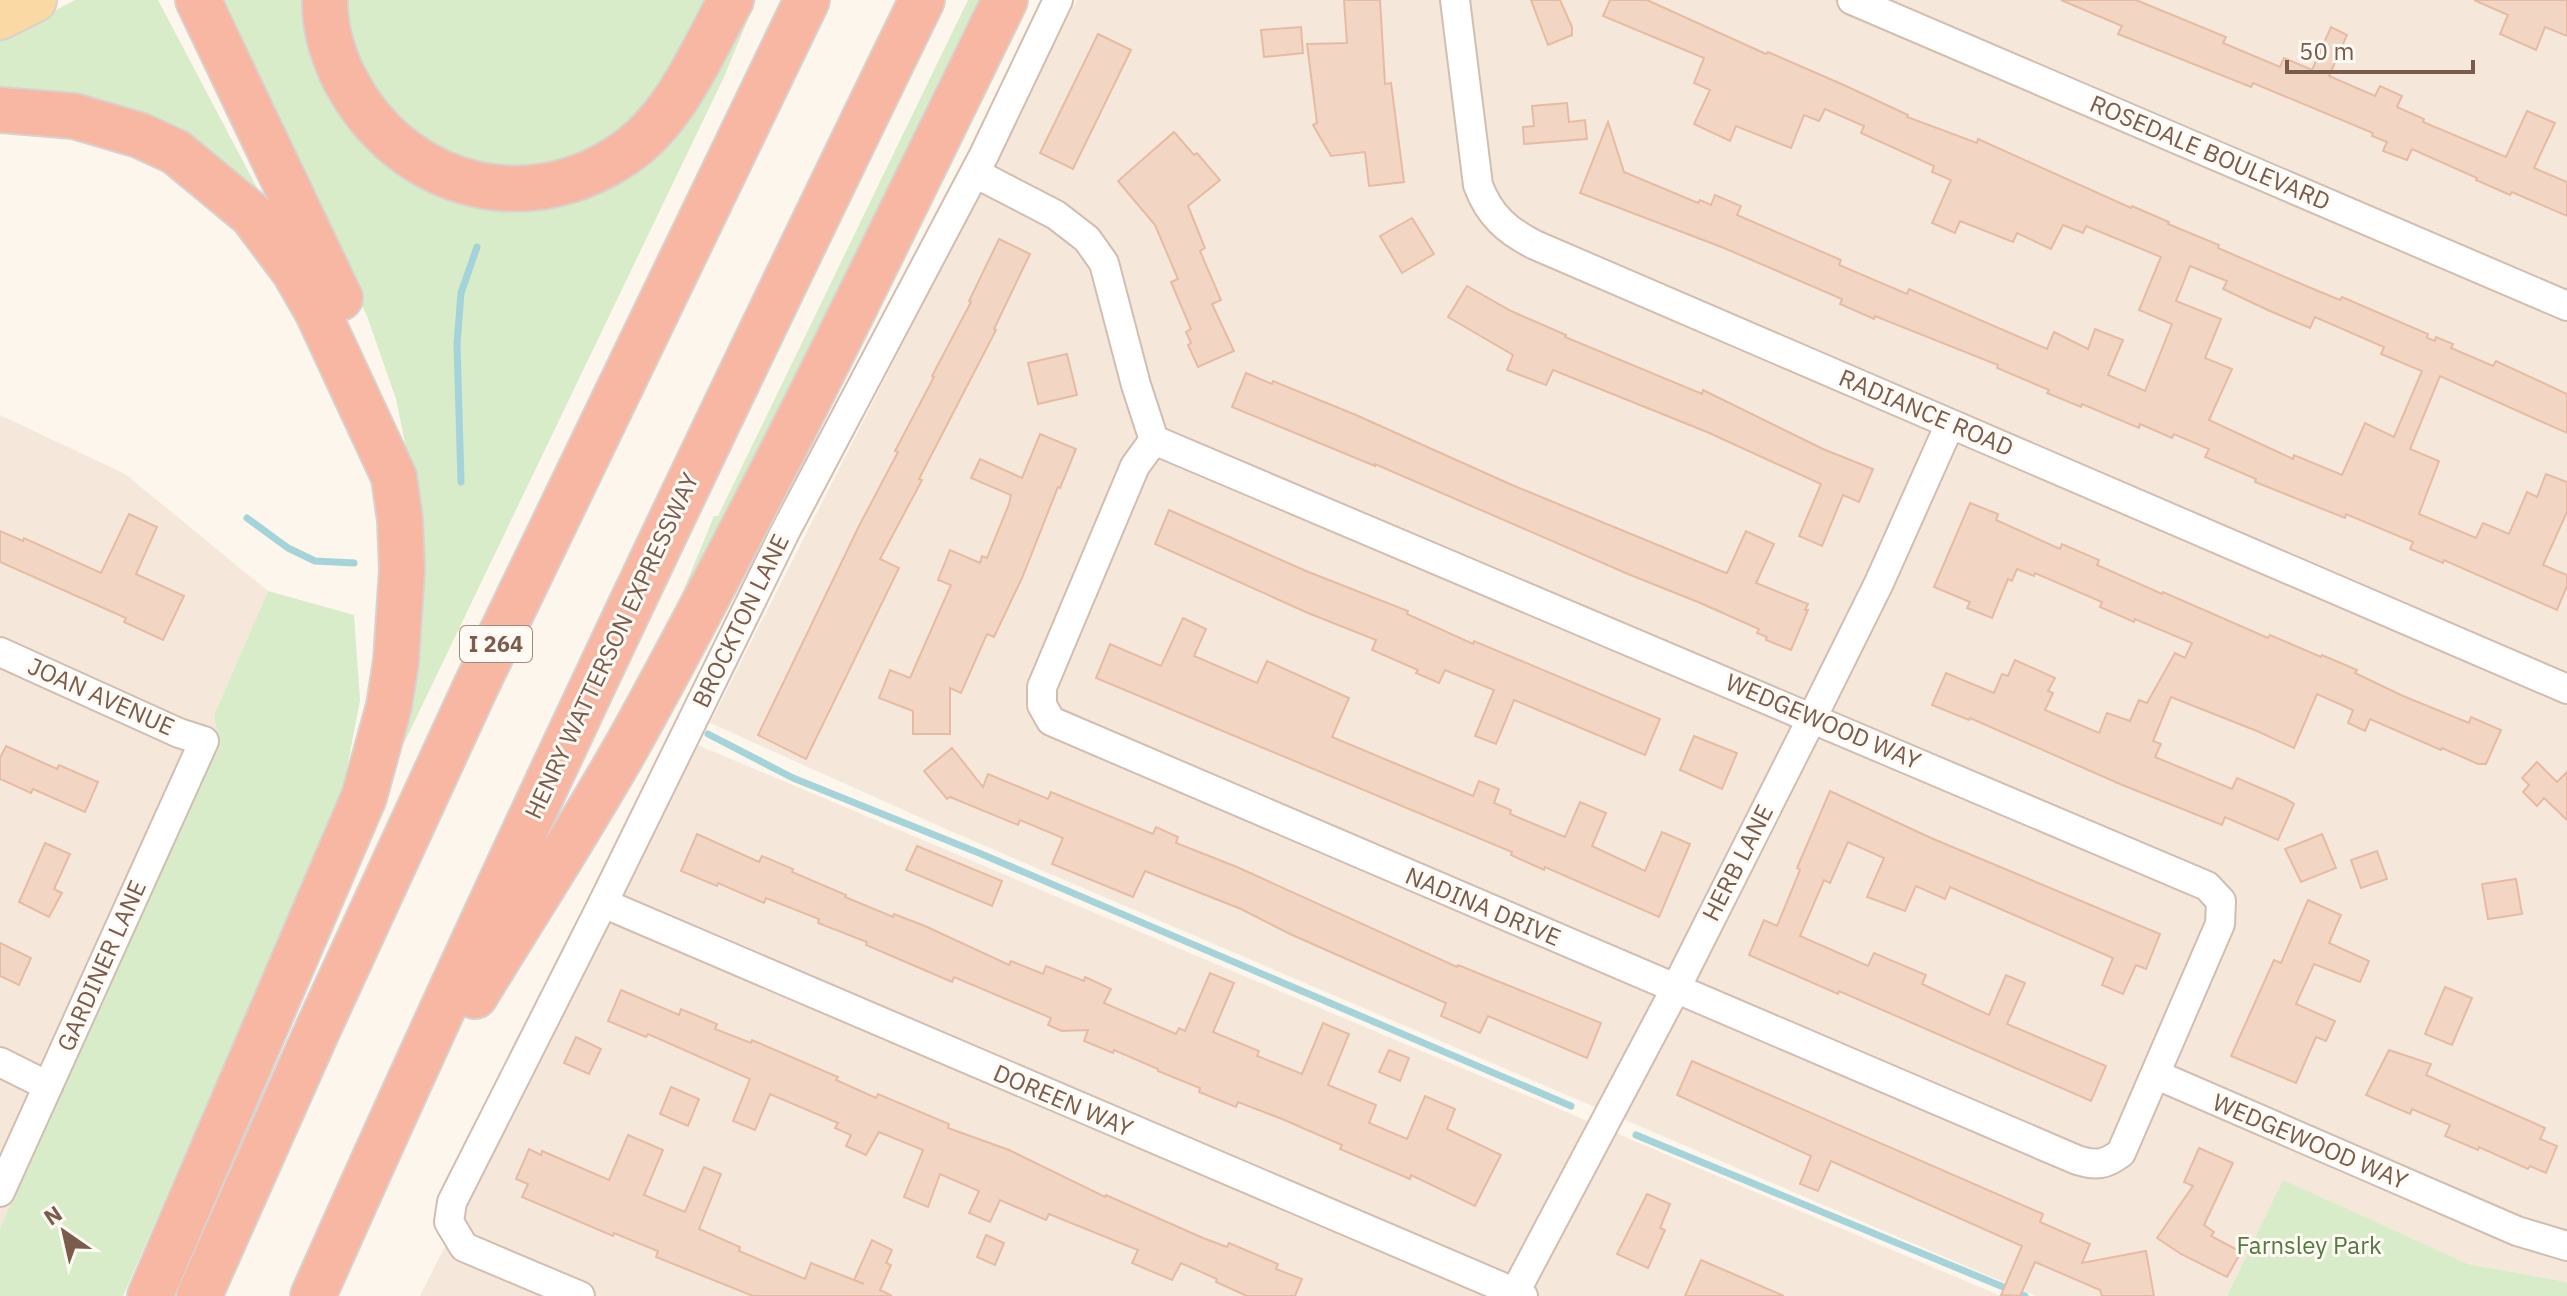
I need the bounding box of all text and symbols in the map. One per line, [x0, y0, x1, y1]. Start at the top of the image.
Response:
scale bar [2287, 24, 2473, 74]
text: 50 m [2299, 35, 2354, 67]
street label: ROSEDALE BOULEVARD [2085, 87, 2335, 217]
street label: RADIANCE ROAD [1834, 361, 2019, 463]
street label: HENRY WATTERSON EXPRESSWAY [517, 467, 706, 824]
street label: BROCKTON LANE [684, 529, 796, 713]
road number: I 264 [460, 626, 532, 662]
street label: JOAN AVENUE [23, 650, 180, 743]
street label: WEDGEWOOD WAY [1721, 666, 1926, 777]
street label: HERB LANE [1694, 799, 1780, 926]
street label: NADINA DRIVE [1401, 859, 1566, 953]
street label: GARDINER LANE [49, 875, 153, 1056]
street label: DOREEN WAY [989, 1056, 1138, 1144]
street label: WEDGEWOOD WAY [2208, 1086, 2413, 1197]
north arrow [24, 1192, 104, 1272]
text: N [38, 1199, 67, 1231]
park label: Farnsley Park [2236, 1229, 2382, 1261]

